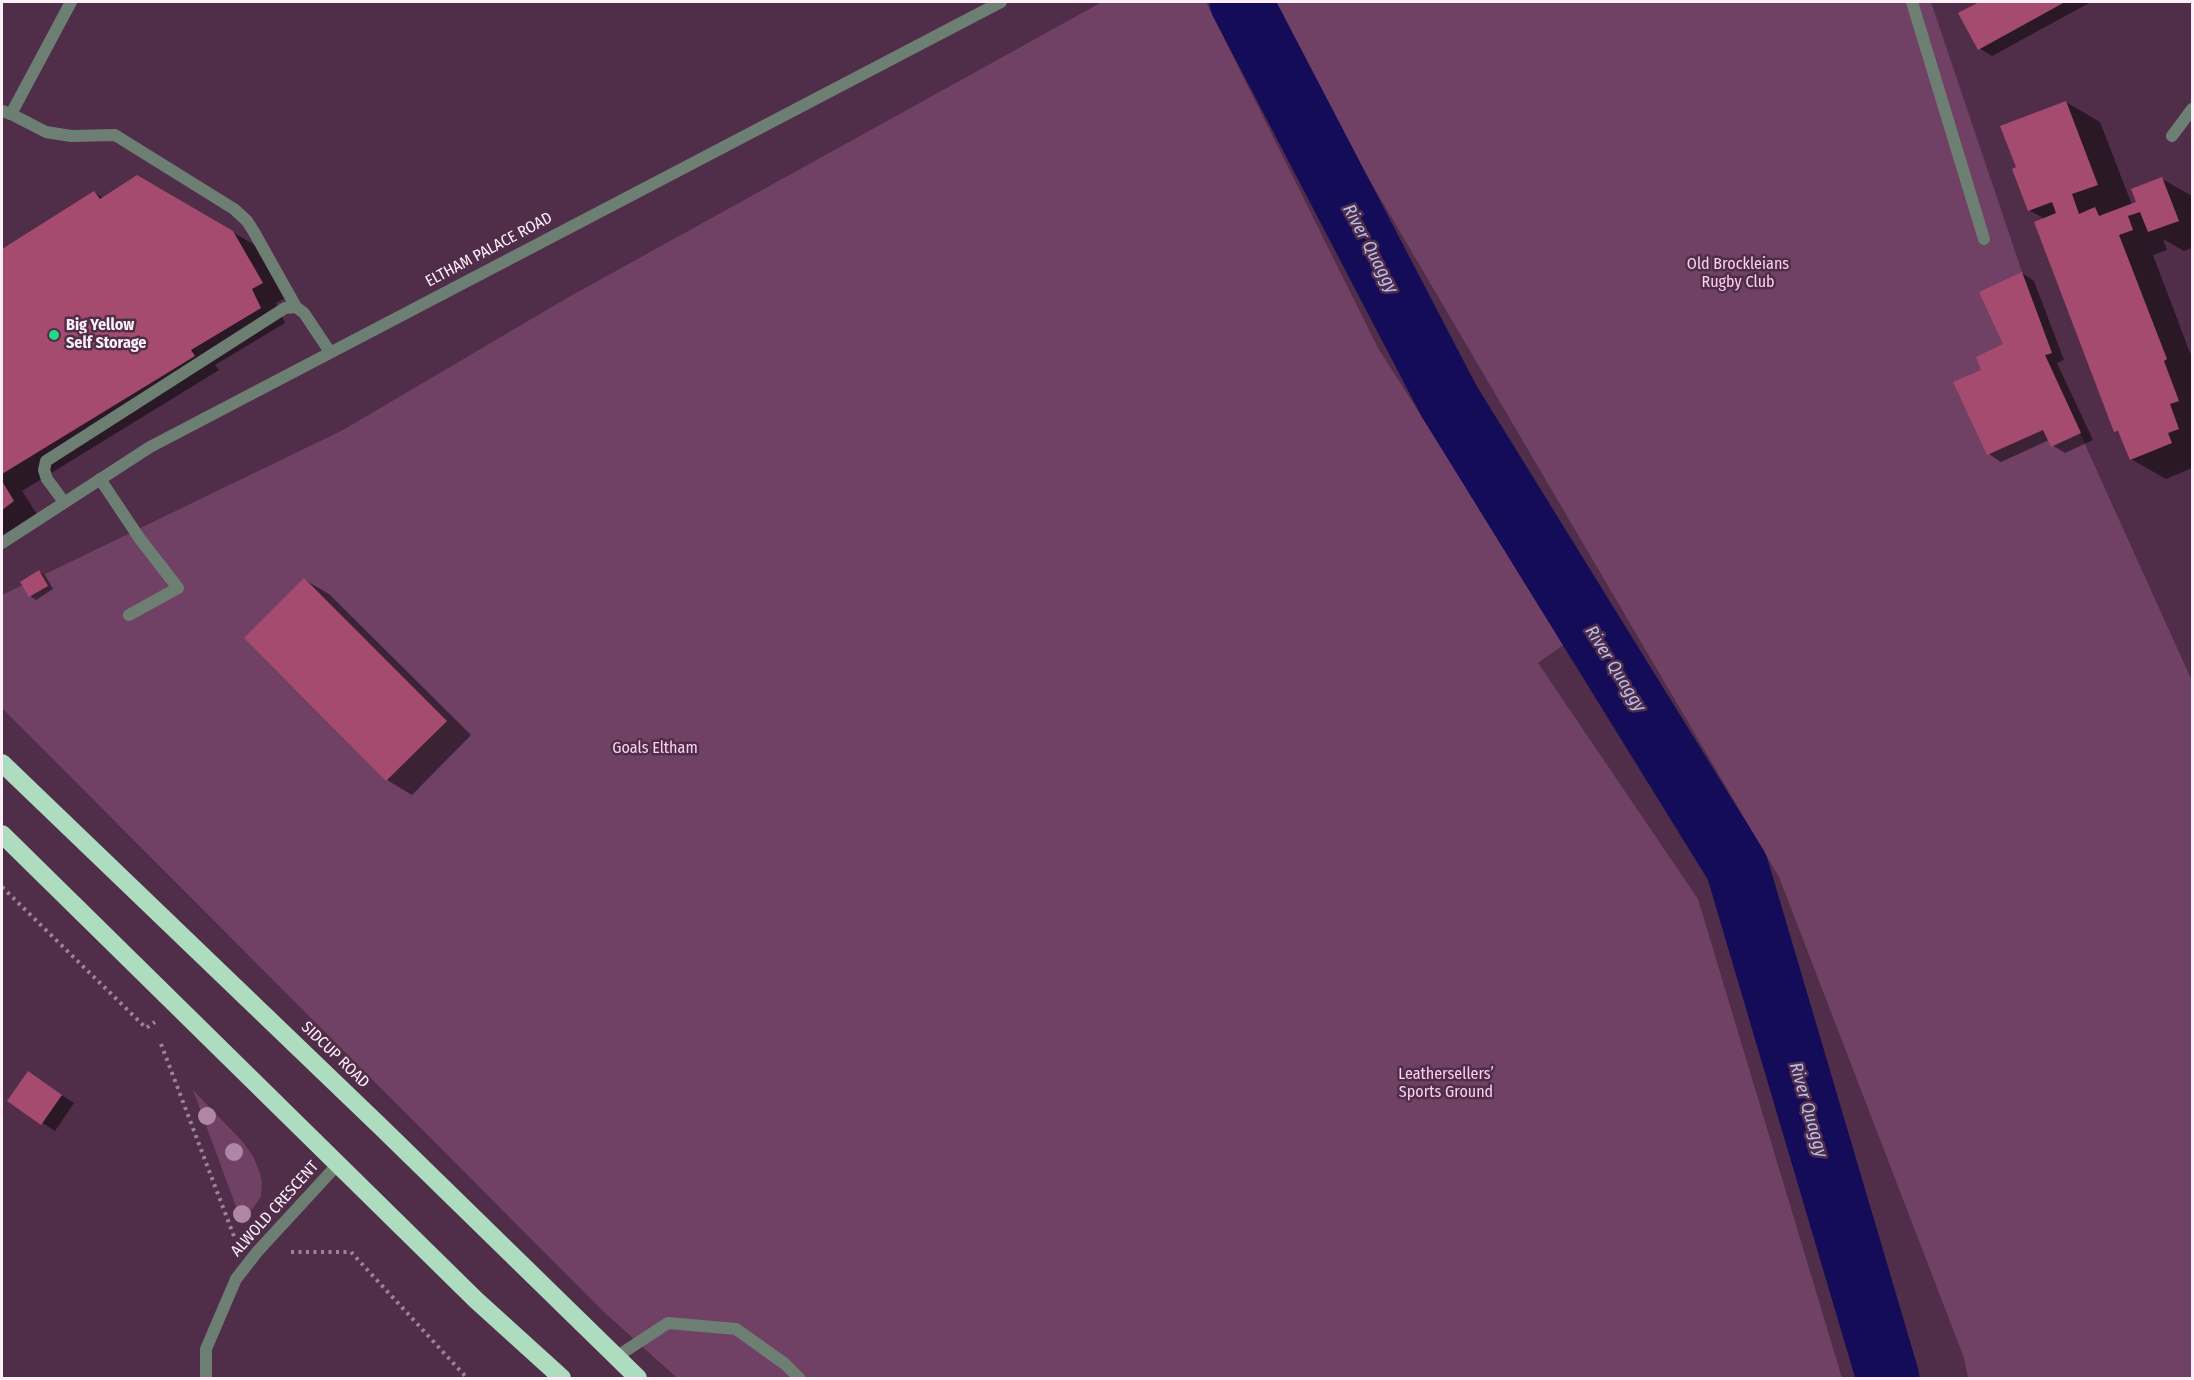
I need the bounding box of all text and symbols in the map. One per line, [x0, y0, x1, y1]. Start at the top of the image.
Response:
water label: River Quaggy [1338, 201, 1402, 297]
street label: ELTHAM PALACE ROAD [422, 209, 556, 291]
park label: Old Brockleians Rugby Club [1687, 255, 1789, 293]
place label: Big Yellow Self Storage [66, 316, 146, 354]
marker: Big Yellow Self Storage [47, 328, 61, 342]
water label: River Quaggy [1580, 622, 1650, 716]
park label: Goals Eltham [612, 739, 698, 759]
street label: SIDCUP ROAD [297, 1018, 373, 1092]
water label: River Quaggy [1784, 1060, 1832, 1160]
park label: Leathersellers’ Sports Ground [1398, 1065, 1494, 1103]
street label: ALWOLD CRESCENT [227, 1157, 323, 1261]

